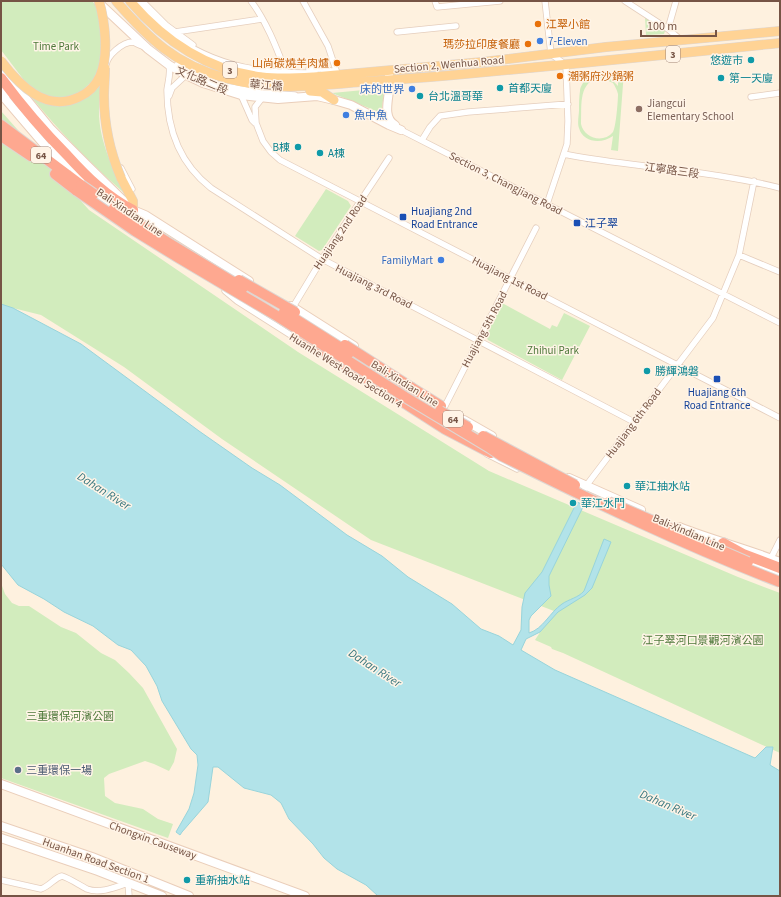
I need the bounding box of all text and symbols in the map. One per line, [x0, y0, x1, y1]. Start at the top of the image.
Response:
scale bar [641, 12, 716, 38]
place label: 江翠小館 [546, 17, 590, 32]
text: 100 m [647, 18, 677, 35]
marker: 江翠小館 [533, 19, 543, 29]
place label: 7-Eleven [548, 34, 588, 49]
marker: 7-Eleven [535, 36, 545, 46]
place label: 瑪莎拉印度餐廳 [443, 37, 520, 52]
park label: Time Park [33, 39, 80, 54]
marker: 瑪莎拉印度餐廳 [523, 39, 533, 49]
road number: 3 [666, 46, 680, 62]
street label: Section 2, Wenhua Road [393, 52, 505, 77]
place label: 悠遊市 [710, 53, 743, 68]
marker: 悠遊市 [746, 55, 756, 65]
place label: 山尚碳燒羊肉爐 [252, 56, 329, 71]
marker: 山尚碳燒羊肉爐 [332, 58, 342, 68]
road number: 3 [223, 62, 237, 78]
street label: 文化路二段 [174, 63, 230, 98]
place label: 潮粥府沙鍋粥 [568, 69, 634, 84]
marker: 潮粥府沙鍋粥 [555, 71, 565, 81]
place label: 第一天廈 [729, 71, 773, 86]
marker: 第一天廈 [716, 73, 726, 83]
street label: 華江橋 [249, 77, 283, 94]
place label: 首都天廈 [508, 81, 552, 96]
place label: 床的世界 [360, 82, 405, 97]
marker: 首都天廈 [495, 83, 505, 93]
marker: 床的世界 [407, 84, 417, 94]
place label: 台北溫哥華 [428, 89, 483, 104]
marker: 台北溫哥華 [415, 91, 425, 101]
place label: Jiangcui Elementary School [647, 96, 734, 124]
marker: Jiangcui Elementary School [634, 104, 644, 114]
place label: 魚中魚 [354, 108, 387, 123]
marker: 魚中魚 [341, 110, 351, 120]
place label: B棟 [273, 140, 290, 155]
marker: B棟 [293, 142, 303, 152]
place label: A棟 [328, 146, 345, 161]
road number: 64 [31, 147, 51, 163]
marker: A棟 [315, 148, 325, 158]
street label: Section 3, Changjiang Road [447, 148, 565, 219]
street label: 江寧路三段 [644, 159, 700, 182]
street label: Bali-Xindian Line [94, 185, 166, 240]
street label: Huajiang 2nd Road [310, 192, 371, 272]
place label: Huajiang 2nd Road Entrance [411, 204, 478, 232]
marker: Huajiang 2nd Road Entrance [398, 212, 408, 222]
place label: 江子翠 [585, 216, 618, 231]
marker: 江子翠 [572, 218, 582, 228]
place label: FamilyMart [382, 253, 433, 268]
street label: Huajiang 1st Road [469, 253, 550, 304]
marker: FamilyMart [436, 255, 446, 265]
street label: Huajiang 3rd Road [333, 261, 415, 312]
street label: Huajiang 5th Road [458, 288, 511, 370]
street label: Huanhe West Road Section 4 [286, 329, 406, 412]
park label: Zhihui Park [527, 343, 580, 358]
street label: Bali-Xindian Line [368, 357, 442, 411]
place label: 勝輝鴻磐 [655, 364, 699, 379]
marker: 勝輝鴻磐 [642, 366, 652, 376]
marker: Huajiang 6th Road Entrance [712, 374, 722, 384]
street label: Huajiang 6th Road [602, 385, 665, 462]
place label: Huajiang 6th Road Entrance [684, 385, 751, 413]
road number: 64 [443, 411, 463, 427]
water label: Dahan River [74, 468, 134, 515]
place label: 華江抽水站 [635, 479, 690, 494]
marker: 華江抽水站 [622, 481, 632, 491]
place label: 華江水門 [581, 496, 625, 511]
marker: 華江水門 [568, 498, 578, 508]
street label: Bali-Xindian Line [650, 510, 728, 555]
park label: 江子翠河口景觀河濱公園 [643, 633, 764, 648]
water label: Dahan River [345, 645, 405, 692]
park label: 三重環保河濱公園 [26, 709, 114, 724]
place label: 三重環保一場 [26, 763, 92, 778]
marker: 三重環保一場 [13, 765, 23, 775]
water label: Dahan River [637, 786, 699, 825]
street label: Chongxin Causeway [107, 818, 199, 863]
street label: Huanhan Road Section 1 [40, 834, 151, 887]
place label: 重新抽水站 [195, 873, 250, 888]
marker: 重新抽水站 [182, 875, 192, 885]

